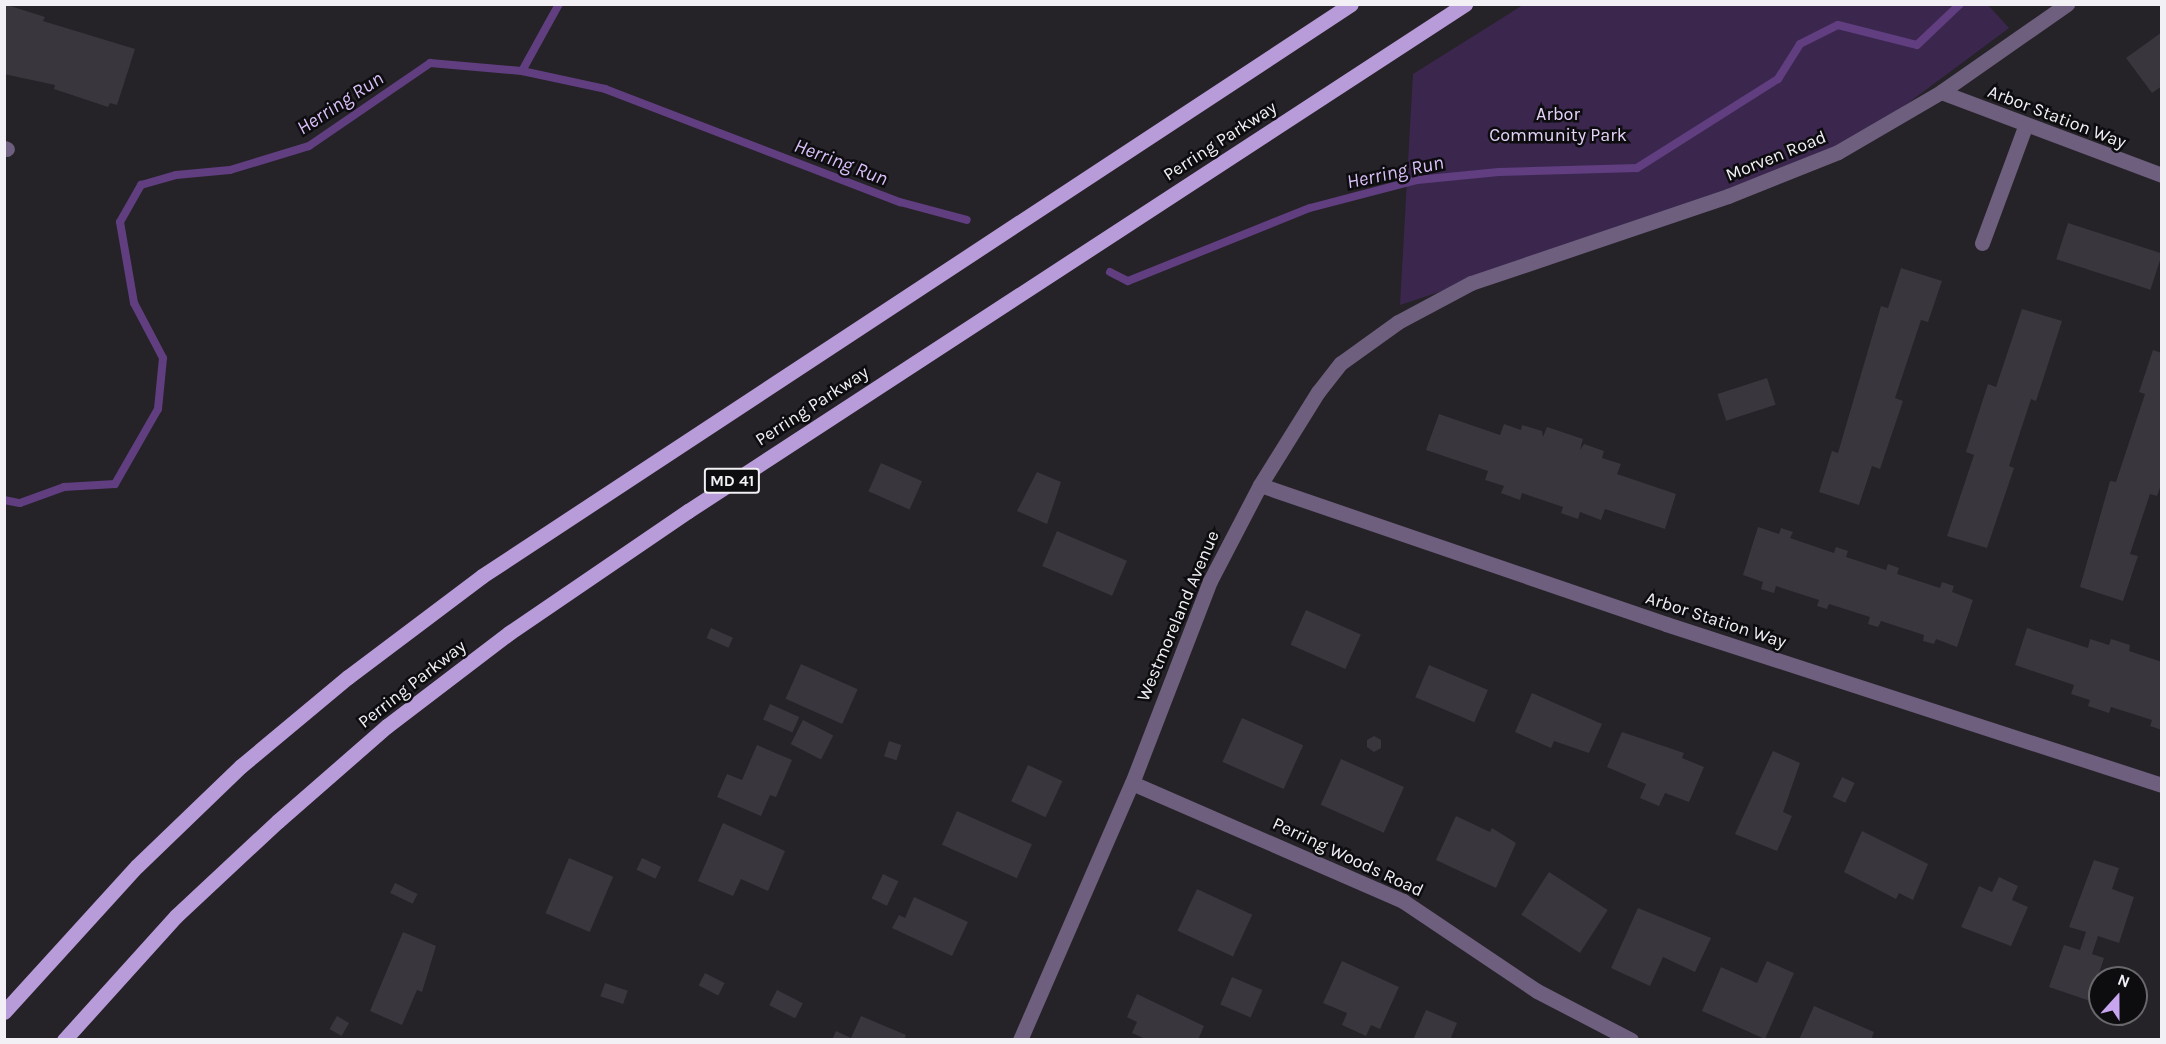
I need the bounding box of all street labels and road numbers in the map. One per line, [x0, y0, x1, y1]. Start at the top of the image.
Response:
street label: Arbor Station Way [1985, 81, 2129, 153]
street label: Perring Parkway [1159, 96, 1281, 186]
street label: Morven Road [1723, 126, 1829, 186]
street label: Perring Parkway [751, 361, 873, 451]
road number: MD 41 [704, 468, 760, 494]
street label: Westmoreland Avenue [1132, 527, 1224, 705]
street label: Arbor Station Way [1643, 587, 1789, 653]
street label: Perring Parkway [354, 635, 470, 733]
street label: Perring Woods Road [1269, 813, 1427, 901]

